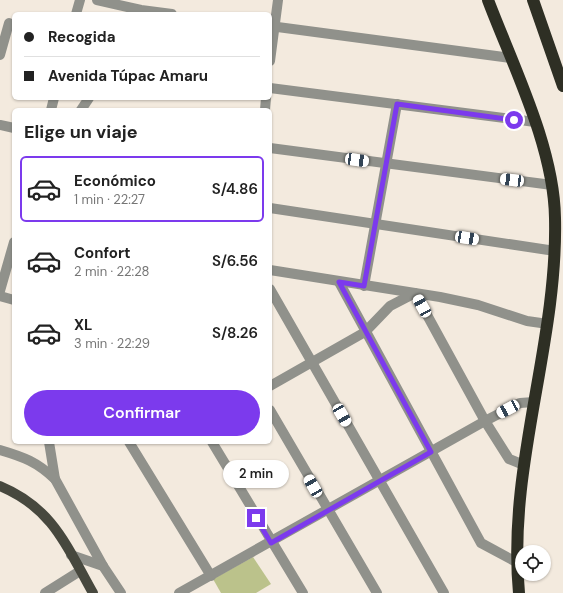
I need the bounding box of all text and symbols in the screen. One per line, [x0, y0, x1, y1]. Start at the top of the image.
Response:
text: Recogida [48, 27, 115, 47]
text: Avenida Túpac Amaru [48, 66, 208, 86]
route start [505, 111, 523, 129]
text: Elige un viaje [24, 120, 138, 144]
car [344, 152, 370, 168]
icon: car [26, 171, 62, 207]
text: Económico [74, 171, 156, 191]
car [499, 173, 525, 187]
text: S/4.86 [212, 179, 258, 199]
text: 1 min · 22:27 [74, 191, 145, 208]
car [454, 230, 480, 246]
icon: car [26, 243, 62, 279]
text: Confort [74, 243, 131, 263]
text: S/6.56 [212, 251, 258, 271]
text: 2 min · 22:28 [74, 263, 149, 280]
car [411, 293, 433, 319]
icon: car [26, 315, 62, 351]
text: XL [74, 315, 92, 335]
text: S/8.26 [212, 323, 258, 343]
text: 3 min · 22:29 [74, 335, 150, 352]
button: Confirmar [24, 390, 260, 436]
car [495, 398, 521, 420]
car [331, 402, 353, 428]
callout: 2 min [223, 460, 289, 488]
text: 2 min [239, 465, 273, 482]
car [302, 473, 324, 499]
route end [247, 509, 265, 527]
map controls [515, 545, 551, 581]
button: locate [515, 545, 551, 581]

